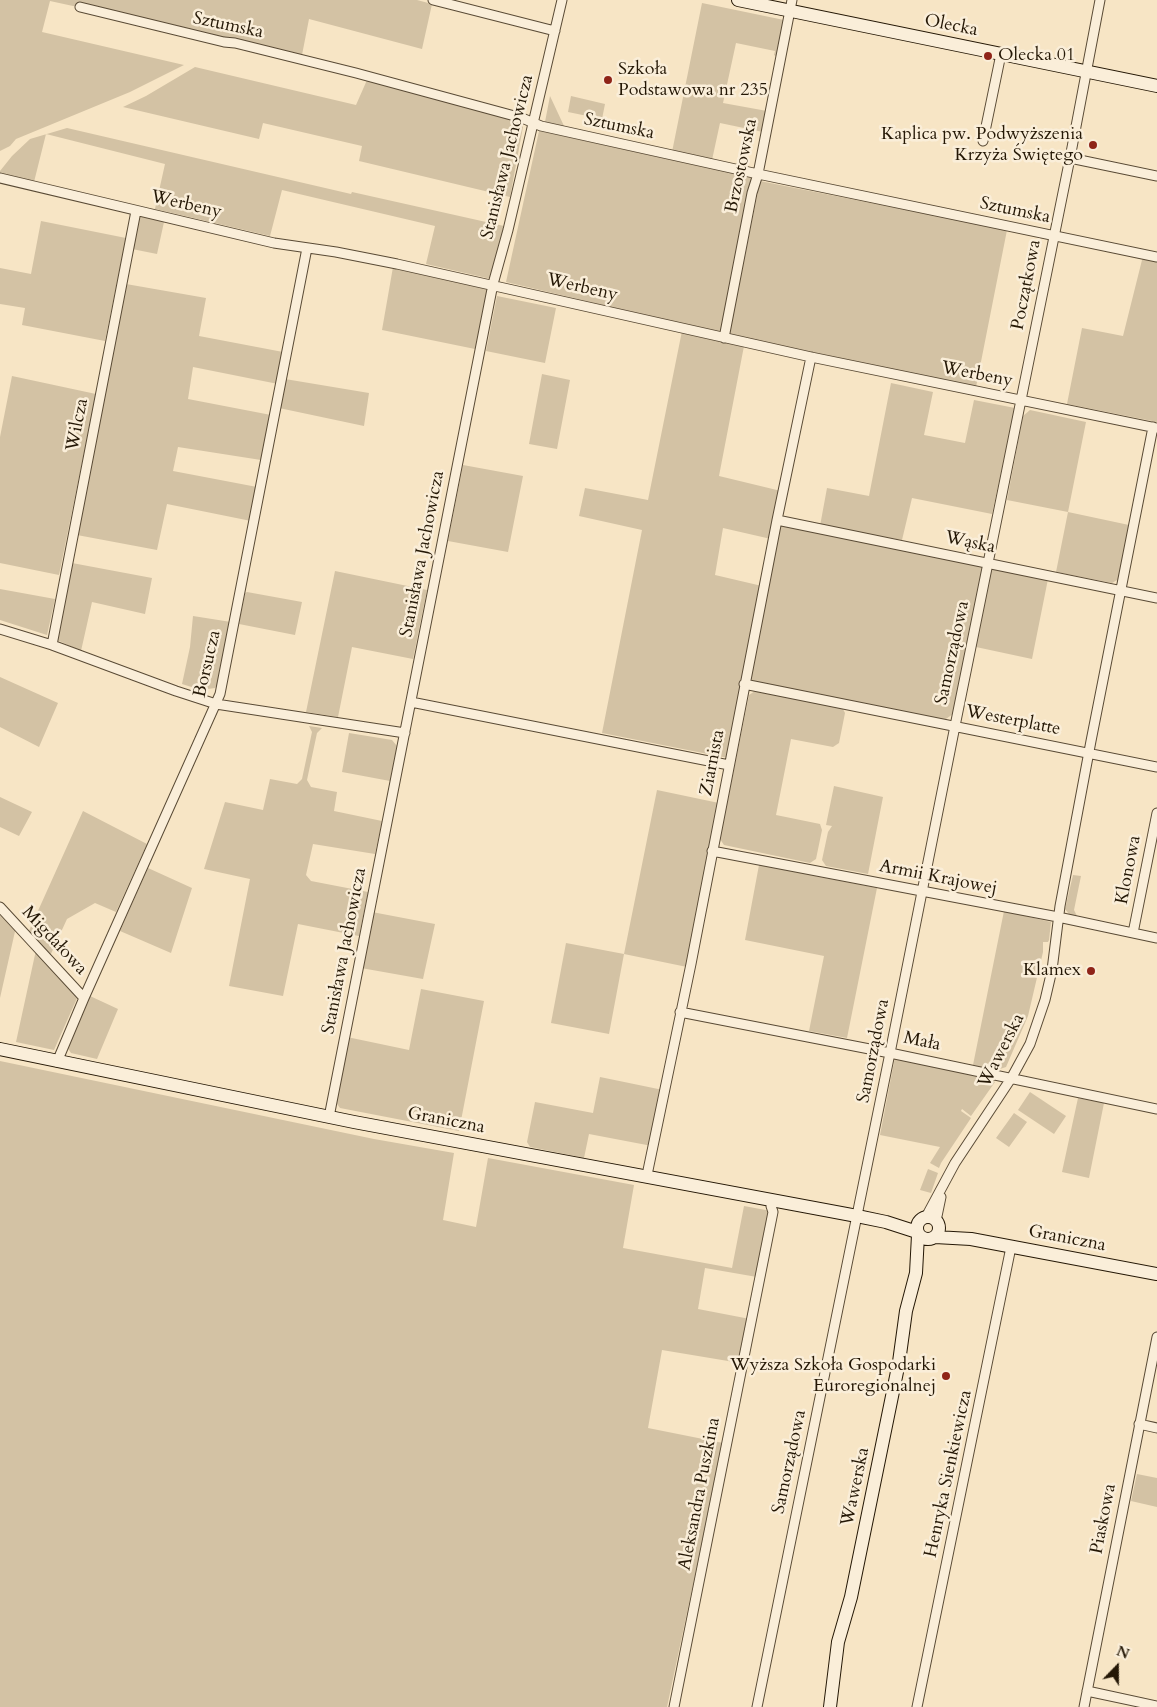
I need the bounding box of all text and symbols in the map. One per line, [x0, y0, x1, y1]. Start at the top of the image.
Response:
street label: Sztumska [191, 8, 265, 44]
street label: Olecka [922, 10, 980, 42]
place label: Olecka 01 [998, 45, 1075, 67]
marker: Olecka 01 [982, 50, 994, 62]
place label: Szkoła Podstawowa nr 235 [618, 59, 768, 102]
street label: Stanisława Jachowicza [477, 72, 539, 242]
marker: Szkoła Podstawowa nr 235 [602, 74, 614, 86]
street label: Sztumska [582, 109, 656, 145]
street label: Brzostowska [721, 117, 763, 215]
place label: Kaplica pw. Podwyższenia Krzyża Świętego [881, 124, 1083, 166]
marker: Kaplica pw. Podwyższenia Krzyża Świętego [1087, 139, 1099, 151]
street label: Werbeny [148, 186, 224, 224]
street label: Sztumska [978, 193, 1052, 229]
street label: Początkowa [1008, 238, 1046, 332]
street label: Werbeny [544, 269, 620, 307]
street label: Werbeny [940, 358, 1014, 392]
street label: Wilcza [62, 397, 94, 453]
street label: Stanisława Jachowicza [396, 469, 450, 639]
street label: Wąska [943, 527, 997, 559]
street label: Samorządowa [931, 599, 975, 707]
street label: Borsucza [190, 628, 226, 700]
street label: Westerplatte [964, 701, 1062, 741]
street label: Ziarnista [696, 728, 730, 798]
street label: Klonowa [1112, 834, 1146, 906]
street label: Armii Krajowej [877, 856, 999, 900]
street label: Stanisława Jachowicza [318, 866, 372, 1036]
street label: Migdałowa [17, 902, 91, 980]
place label: Klamex [1023, 960, 1081, 982]
marker: Klamex [1085, 965, 1097, 977]
street label: Samorządowa [853, 997, 895, 1105]
street label: Wawerska [974, 1010, 1030, 1092]
street label: Mała [901, 1028, 943, 1056]
street label: Graniczna [406, 1103, 486, 1139]
street label: Graniczna [1027, 1221, 1107, 1257]
place label: Wyższa Szkoła Gospodarki Euroregionalnej [730, 1355, 936, 1398]
marker: Wyższa Szkoła Gospodarki Euroregionalnej [940, 1370, 952, 1382]
street label: Henryka Sienkiewicza [921, 1388, 977, 1560]
street label: Samorządowa [768, 1408, 812, 1516]
street label: Aleksandra Puszkina [675, 1416, 725, 1572]
street label: Wawerska [837, 1446, 875, 1528]
street label: Piaskowa [1087, 1482, 1121, 1556]
north arrow [1092, 1642, 1142, 1692]
text: N [1114, 1642, 1132, 1664]

